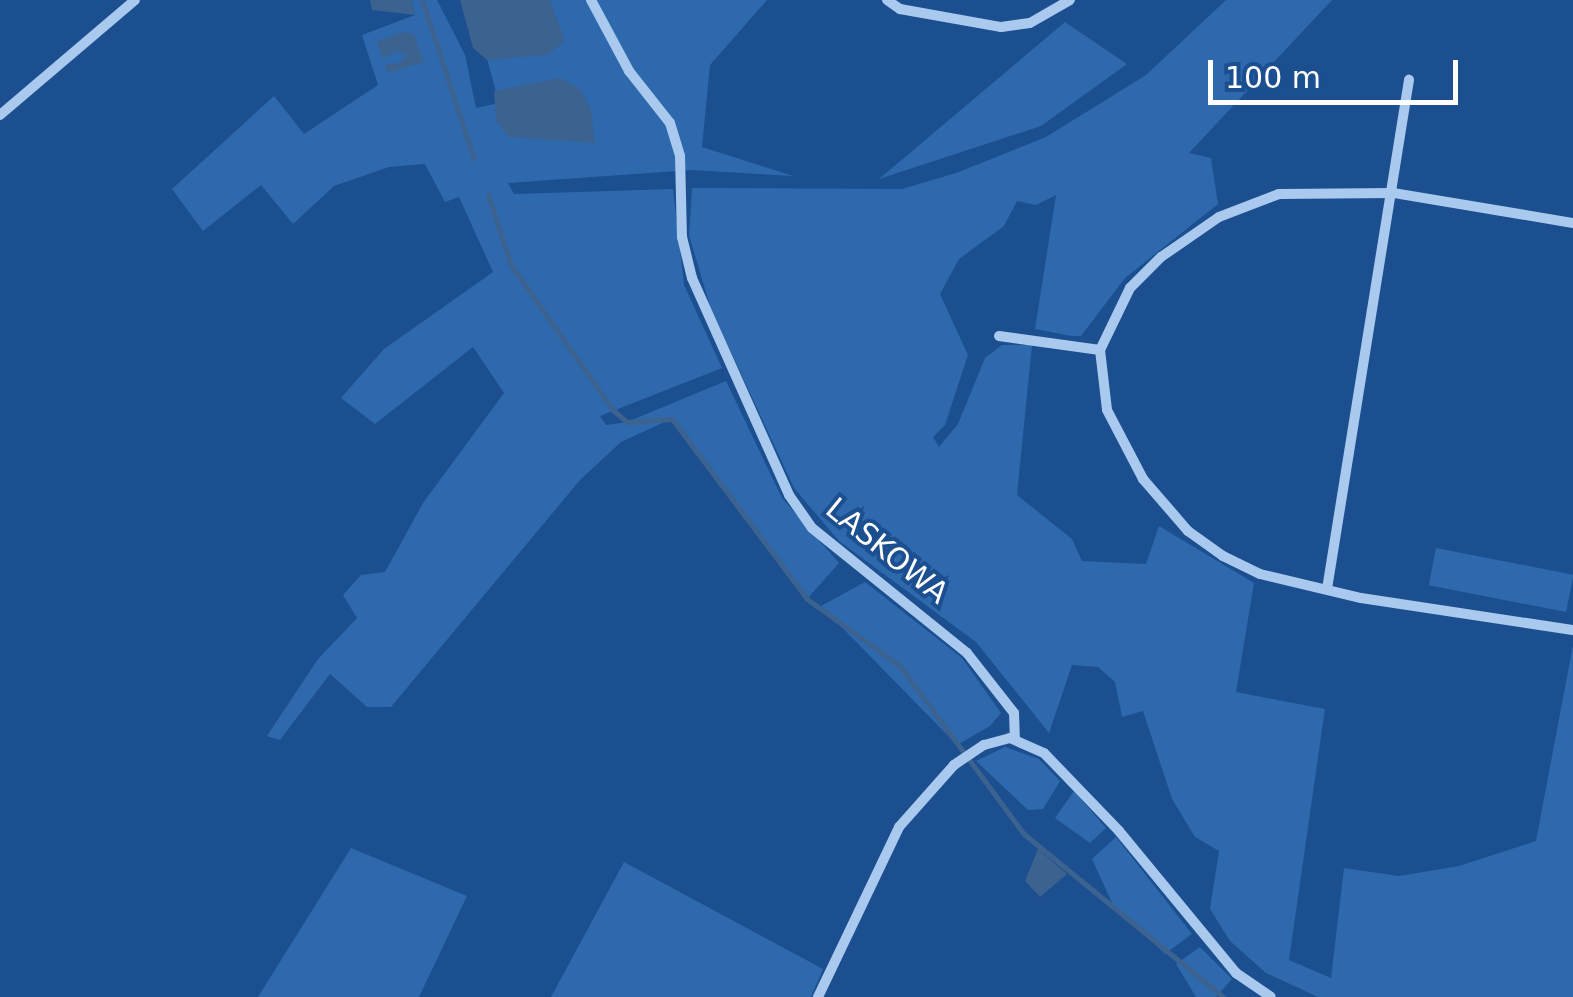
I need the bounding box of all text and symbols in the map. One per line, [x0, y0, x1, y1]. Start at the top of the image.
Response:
scale bar [1213, 40, 1463, 102]
text: 100 m [1225, 60, 1321, 95]
street label: LASKOWA [818, 491, 956, 611]

